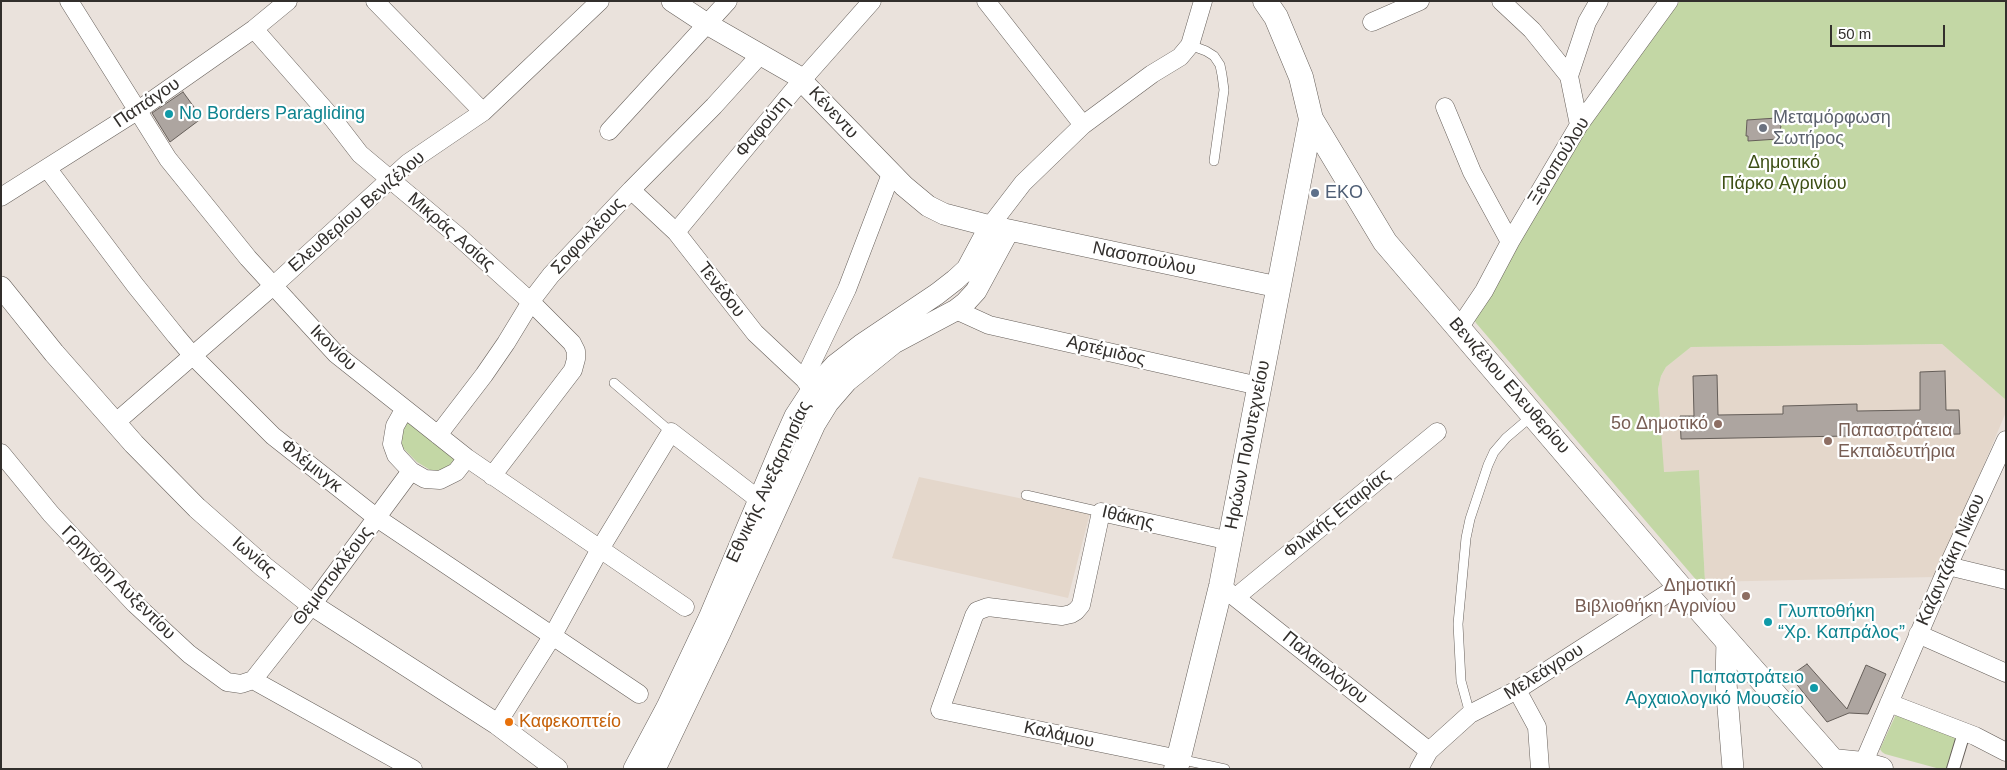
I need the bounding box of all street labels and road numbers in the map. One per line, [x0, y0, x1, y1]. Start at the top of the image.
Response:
street label: Παπάγου [110, 73, 184, 133]
street label: Κένεντυ [804, 83, 862, 143]
street label: Φαφούτη [731, 92, 795, 162]
street label: Ξενοπούλου [1524, 113, 1594, 209]
street label: Ελευθερίου Βενιζέλου [284, 147, 430, 277]
street label: Μικράς Ασίας [403, 188, 499, 276]
street label: Σοφοκλέους [547, 193, 629, 279]
street label: Νασοπούλου [1090, 238, 1198, 280]
street label: Τενέδου [693, 258, 749, 322]
street label: Βενιζέλου Ελευθερίου [1444, 313, 1574, 459]
street label: Ικονίου [305, 321, 361, 375]
street label: Αρτέμιδος [1064, 331, 1148, 371]
street label: Ηρώων Πολυτεχνείου [1221, 359, 1275, 531]
street label: Εθνικής Ανεξαρτησίας [722, 398, 816, 566]
street label: Φλέμινγκ [276, 435, 346, 497]
street label: Φιλικής Εταιρίας [1279, 465, 1395, 563]
street label: Καζαντζάκη Νίκου [1912, 491, 1990, 629]
street label: Ιθάκης [1100, 502, 1156, 534]
street label: Γρηγόρη Αυξεντίου [57, 522, 179, 644]
street label: Θεμιστοκλέους [289, 522, 377, 630]
street label: Ιωνίας [227, 532, 281, 582]
street label: Παλαιολόγου [1278, 627, 1372, 709]
street label: Μελεάγρου [1500, 639, 1588, 705]
street label: Καλάμου [1022, 717, 1096, 753]

